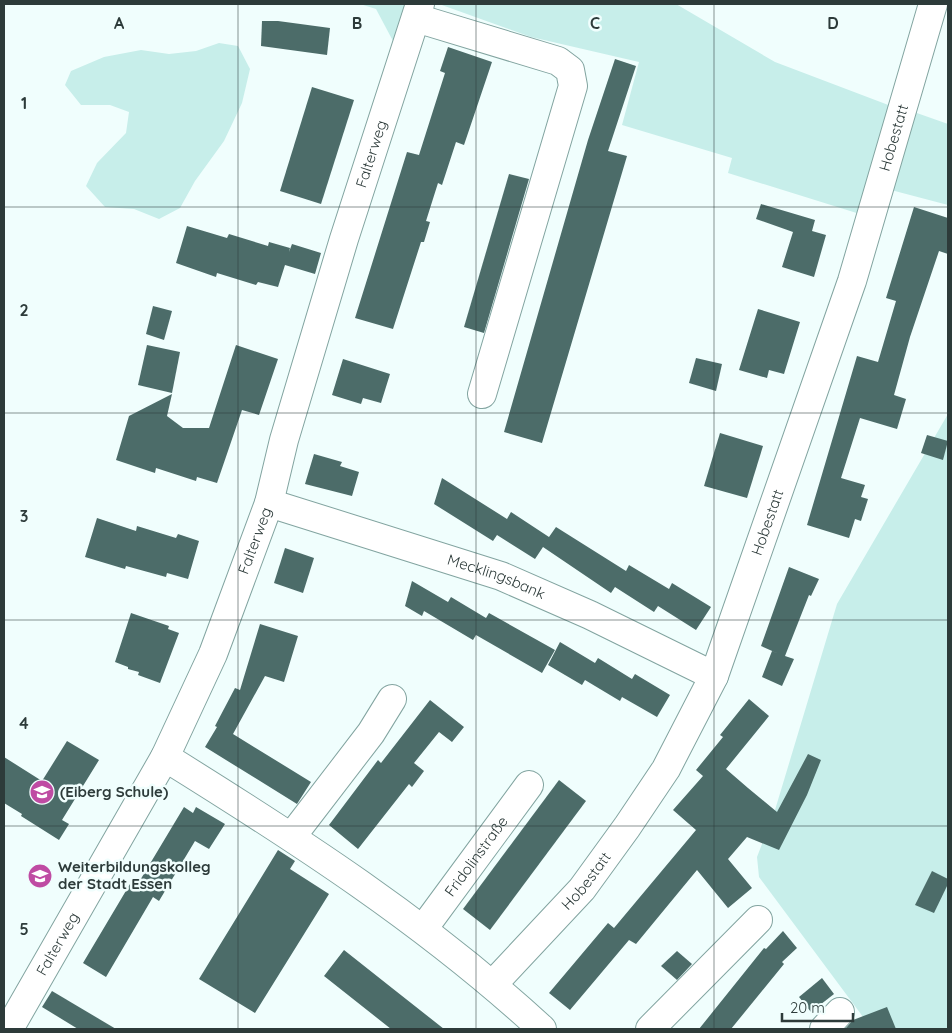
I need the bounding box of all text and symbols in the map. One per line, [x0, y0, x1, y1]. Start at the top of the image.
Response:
text: A [114, 13, 125, 33]
text: B [352, 13, 362, 33]
text: C [590, 13, 600, 33]
text: D [827, 13, 839, 33]
text: 1 [21, 93, 27, 113]
street label: Hobestatt [875, 102, 912, 173]
street label: Falterweg [351, 118, 391, 190]
text: 2 [19, 300, 29, 320]
street label: Hobestatt [747, 487, 788, 558]
street label: Falterweg [233, 505, 276, 577]
text: 3 [20, 506, 28, 526]
street label: Mecklingsbank [445, 550, 548, 603]
text: 4 [19, 713, 29, 733]
school or university icon: (Eiberg Schule) [29, 779, 55, 805]
place label: (Eiberg Schule) [60, 782, 168, 801]
street label: Fridolinstraße [440, 812, 512, 900]
street label: Hobestatt [557, 848, 615, 914]
place label: Weiterbildungskolleg der Stadt Essen [58, 857, 211, 893]
school or university icon: Weiterbildungskolleg der Stadt Essen [27, 863, 53, 889]
street label: Falterweg [32, 909, 83, 979]
text: 5 [19, 919, 29, 939]
scale bar [782, 990, 853, 1022]
text: 20 m [790, 998, 825, 1017]

